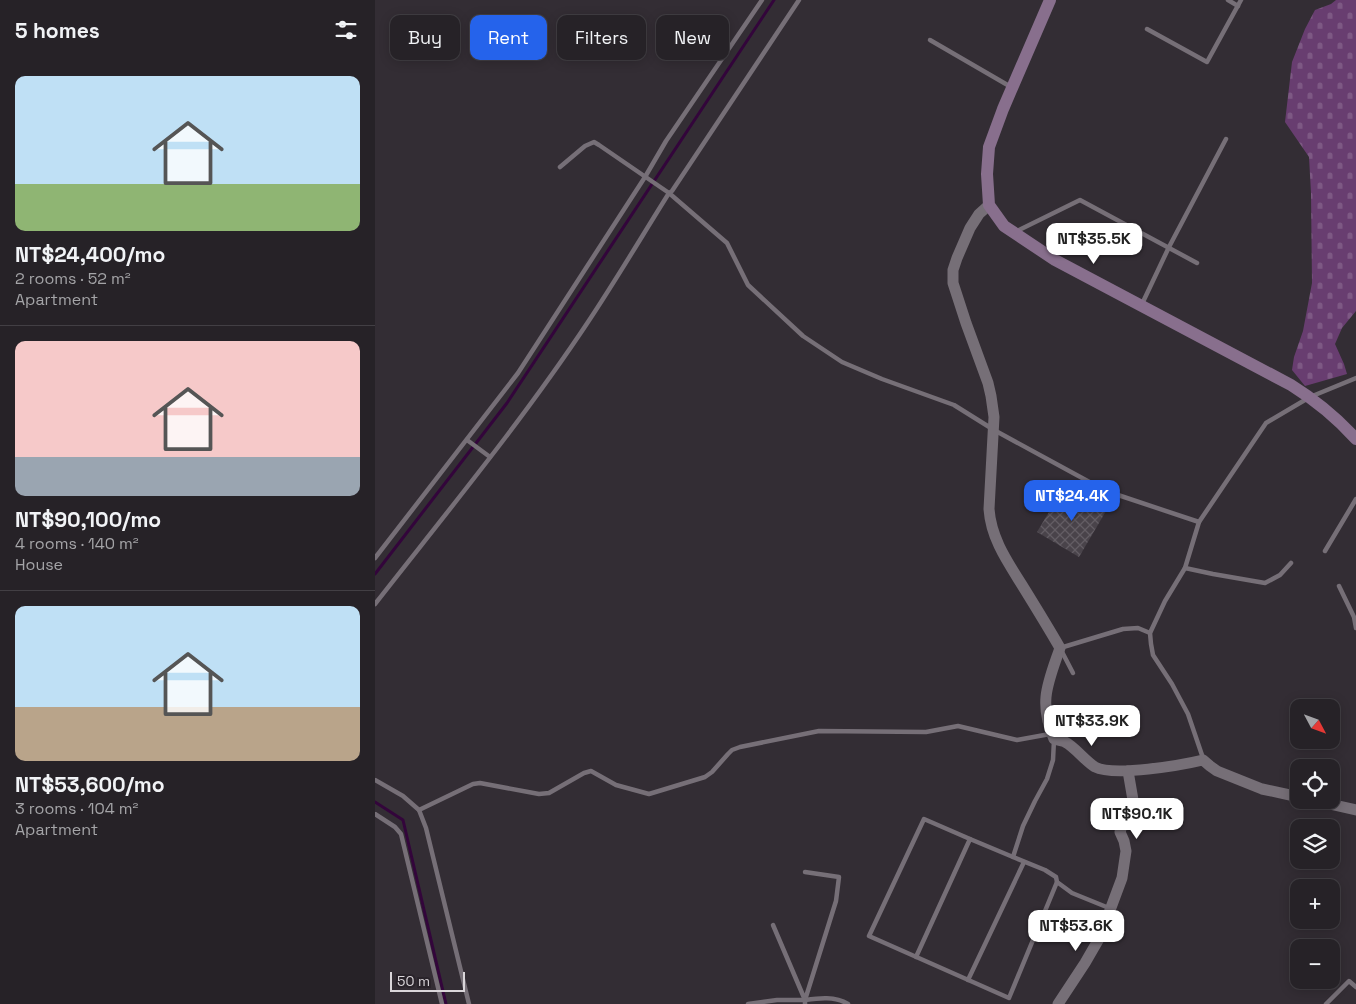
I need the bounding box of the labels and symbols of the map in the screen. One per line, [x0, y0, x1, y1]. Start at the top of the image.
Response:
pin: NT$35.5K [1042, 222, 1146, 265]
pin: NT$24.4K [1020, 480, 1124, 522]
north arrow [1290, 699, 1340, 749]
pin: NT$33.9K [1040, 704, 1144, 747]
pin: NT$90.1K [1085, 798, 1189, 840]
pin: NT$53.6K [1024, 910, 1128, 952]
scale bar [390, 969, 465, 992]

